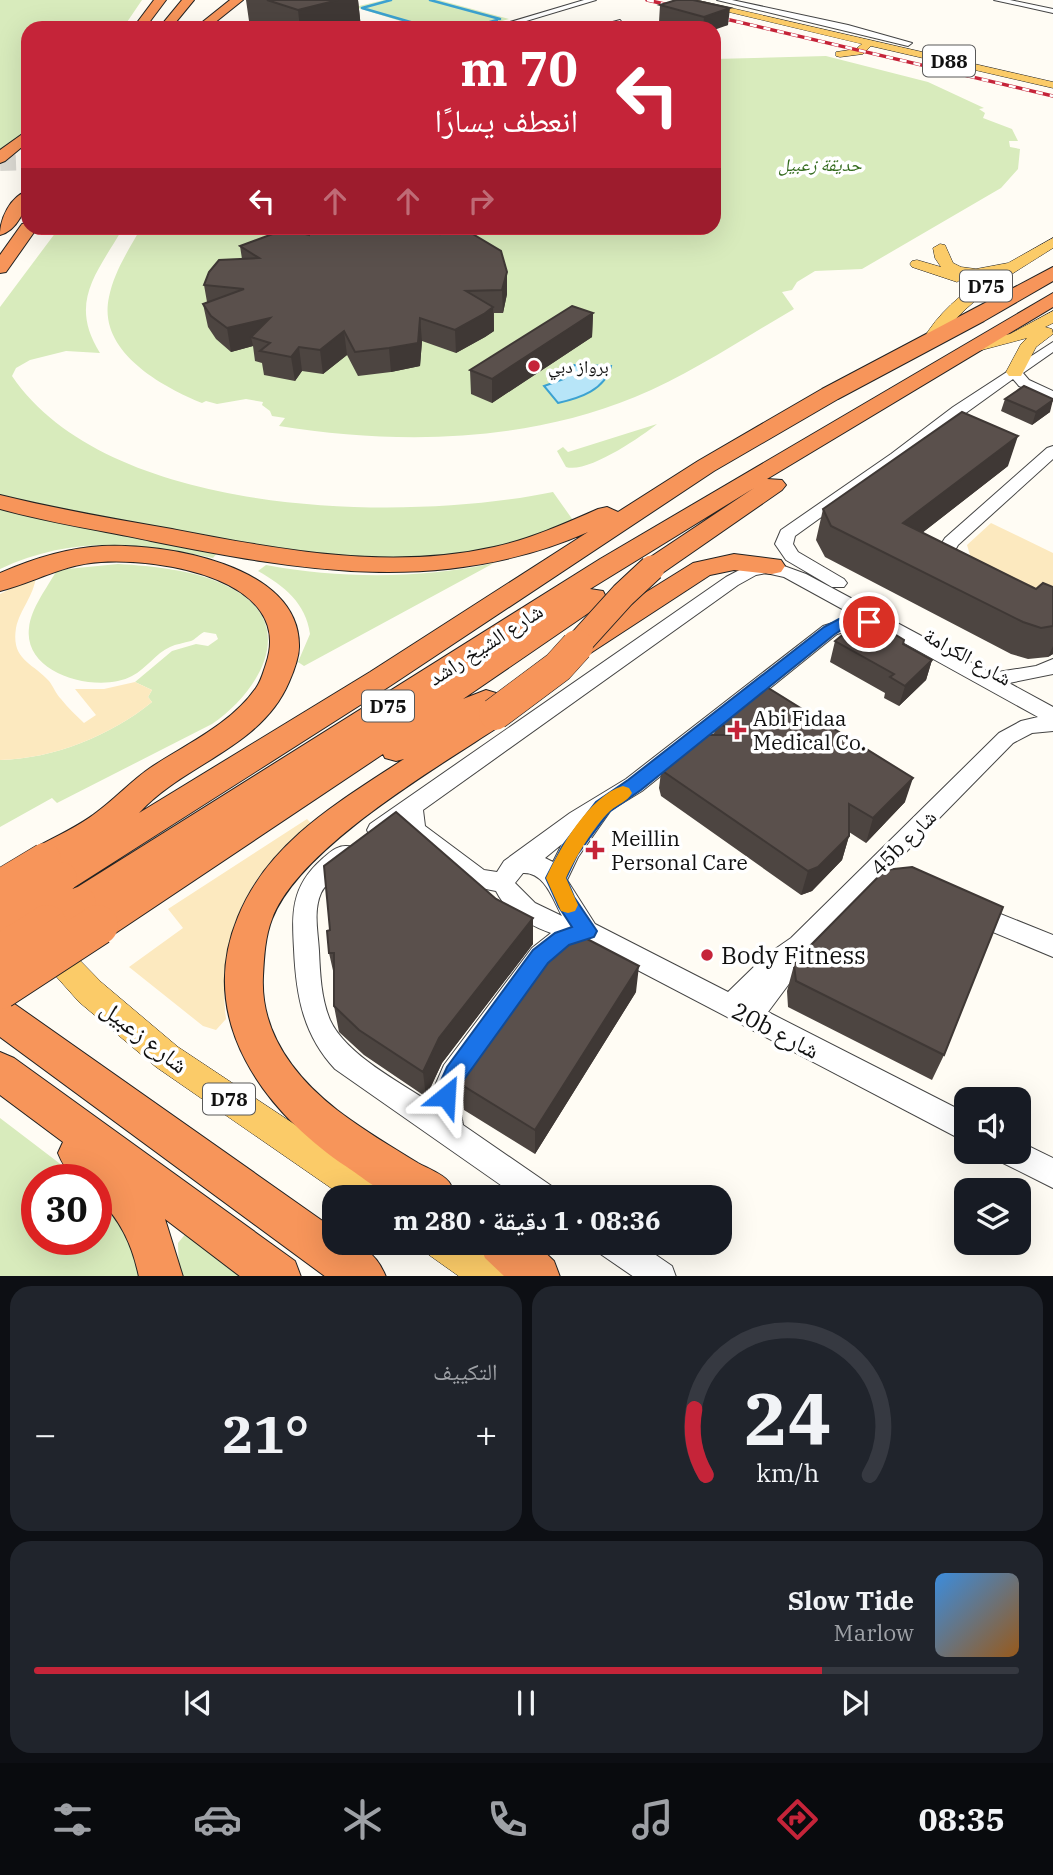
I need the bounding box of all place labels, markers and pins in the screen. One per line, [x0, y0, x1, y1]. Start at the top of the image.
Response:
place label: برواز دبي [548, 355, 609, 381]
marker: برواز دبي [526, 358, 542, 374]
pin [839, 592, 899, 652]
place label: Abi Fidaa Medical Co. [753, 704, 866, 756]
marker: Abi Fidaa Medical Co. [727, 720, 747, 740]
place label: Meillin Personal Care [611, 824, 748, 876]
marker: Meillin Personal Care [585, 840, 605, 860]
place label: Body Fitness [721, 939, 866, 971]
marker: Body Fitness [699, 947, 715, 963]

